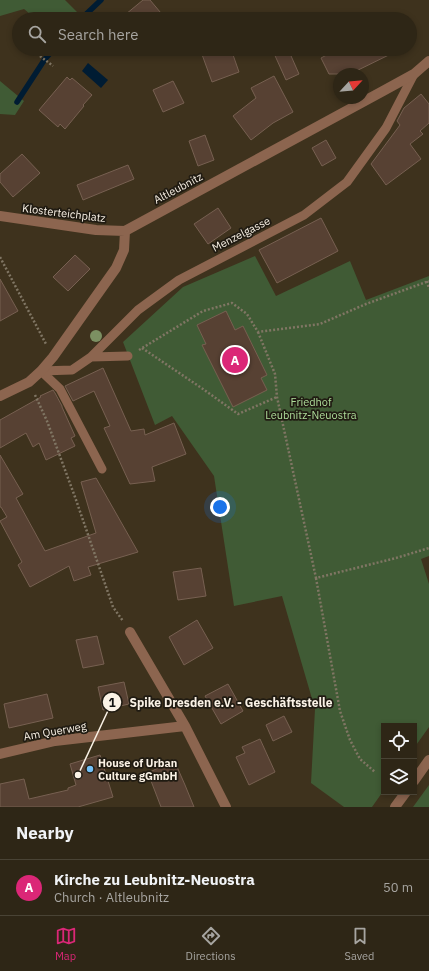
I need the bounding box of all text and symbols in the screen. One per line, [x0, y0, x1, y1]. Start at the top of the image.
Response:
search box [12, 12, 417, 56]
icon: search [26, 23, 48, 45]
text: Search here [58, 25, 138, 44]
north arrow [333, 68, 369, 104]
street label: Altleubnitz [151, 169, 205, 207]
street label: Klosterteichplatz [21, 201, 107, 225]
street label: Menzelgasse [209, 213, 273, 255]
pin: A [222, 345, 248, 375]
park label: Friedhof Leubnitz-Neuostra [265, 395, 357, 422]
your location [210, 497, 230, 517]
callout: Spike Dresden e.V. - Geschäftsstelle [102, 690, 341, 714]
text: 1 [108, 695, 116, 710]
text: Spike Dresden e.V. - Geschäftsstelle [130, 695, 333, 710]
street label: Am Querweg [22, 719, 88, 743]
map controls [381, 723, 417, 795]
button: locate [381, 723, 417, 759]
place label: House of Urban Culture gGmbH [98, 756, 177, 783]
button: layers [381, 759, 417, 795]
marker: House of Urban Culture gGmbH [85, 764, 95, 774]
text: Nearby [16, 822, 74, 844]
text: Kirche zu Leubnitz-Neuostra [54, 870, 255, 889]
text: A [25, 879, 33, 896]
text: 50 m [383, 879, 413, 896]
text: Church · Altleubnitz [54, 889, 169, 906]
tab: Map [55, 925, 77, 963]
tab: Directions [186, 925, 236, 963]
tab: Saved [345, 925, 374, 963]

